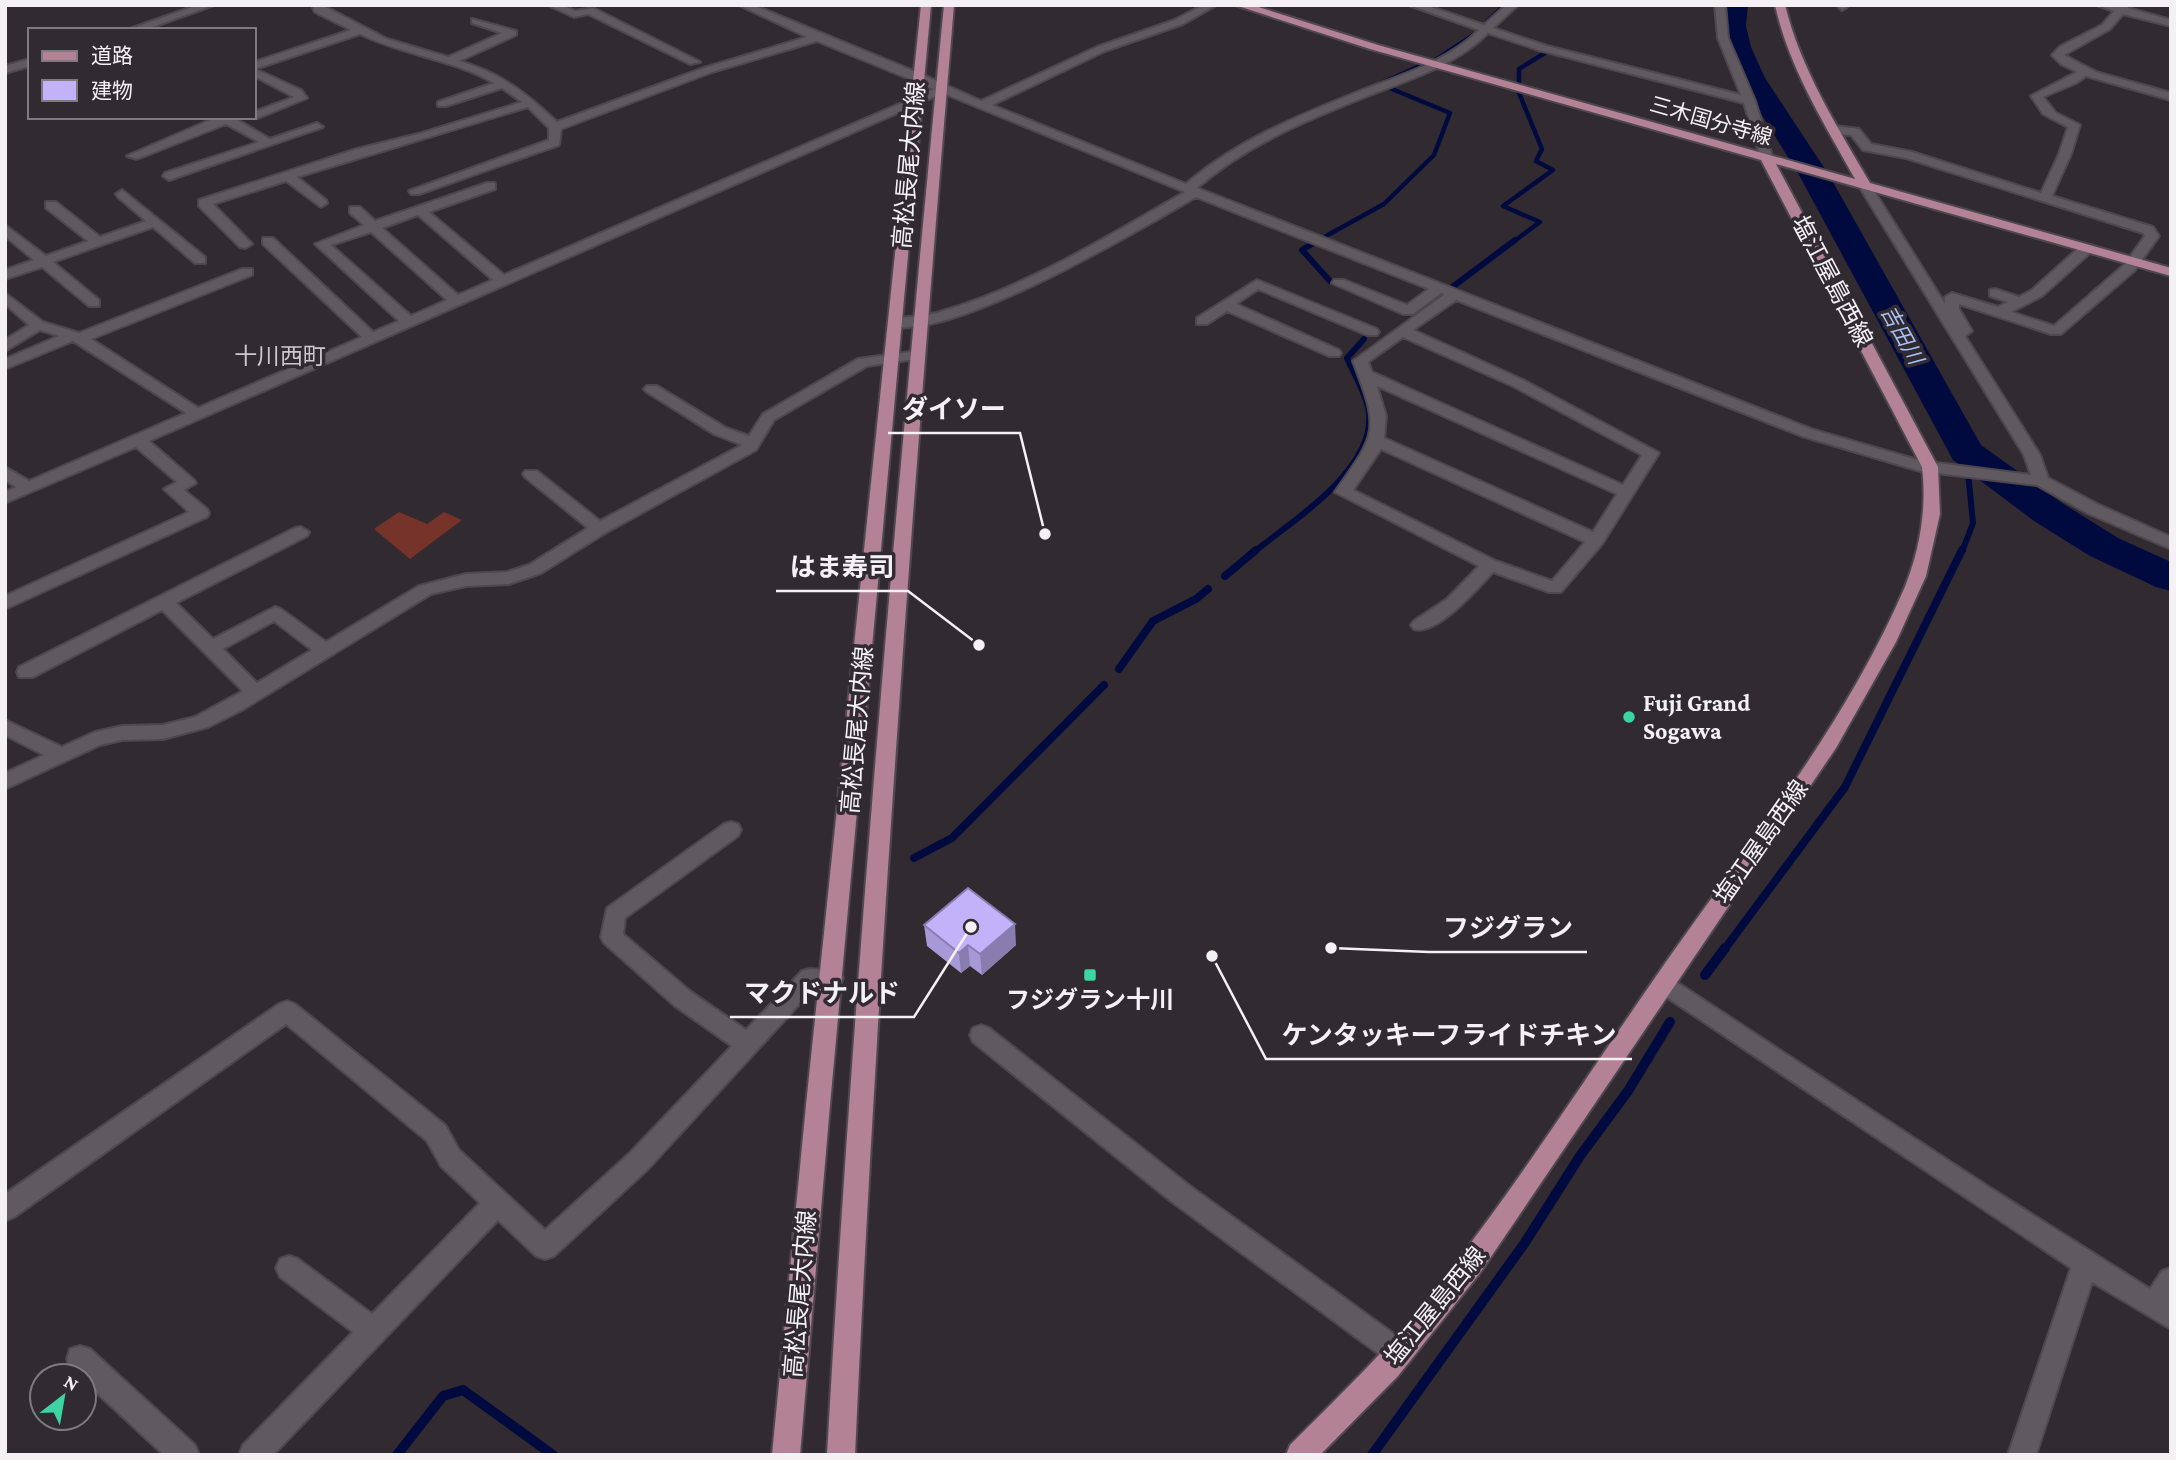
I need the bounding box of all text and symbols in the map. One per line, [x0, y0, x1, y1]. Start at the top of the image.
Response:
legend [28, 28, 256, 119]
text: 道路 [91, 44, 133, 68]
text: 建物 [91, 79, 133, 103]
street label: 高松長尾大内線 [888, 80, 929, 250]
street label: 三木国分寺線 [1647, 92, 1775, 150]
street label: 塩江屋島西線 [1787, 211, 1878, 351]
water label: 吉田川 [1876, 302, 1929, 370]
district label: 十川西町 [234, 343, 326, 369]
callout: ダイソー [888, 386, 1020, 433]
text: ダイソー [902, 395, 1006, 424]
callout: はま寿司 [776, 544, 908, 591]
text: はま寿司 [790, 553, 894, 582]
street label: 高松長尾大内線 [836, 645, 877, 815]
place label: Fuji Grand Sogawa [1643, 689, 1750, 744]
marker: Fuji Grand Sogawa [1621, 709, 1637, 725]
street label: 塩江屋島西線 [1708, 775, 1813, 908]
callout: フジグラン [1429, 905, 1587, 952]
text: フジグラン [1443, 914, 1573, 943]
marker: フジグラン十川 [1082, 967, 1098, 983]
callout: マクドナルド [730, 970, 914, 1017]
text: マクドナルド [744, 979, 900, 1008]
place label: フジグラン十川 [1006, 986, 1174, 1013]
callout: ケンタッキーフライドチキン [1266, 1012, 1632, 1059]
text: ケンタッキーフライドチキン [1282, 1021, 1616, 1050]
street label: 高松長尾大内線 [779, 1209, 820, 1379]
street label: 塩江屋島西線 [1379, 1241, 1490, 1370]
north arrow [28, 1362, 98, 1432]
text: N [61, 1371, 82, 1395]

